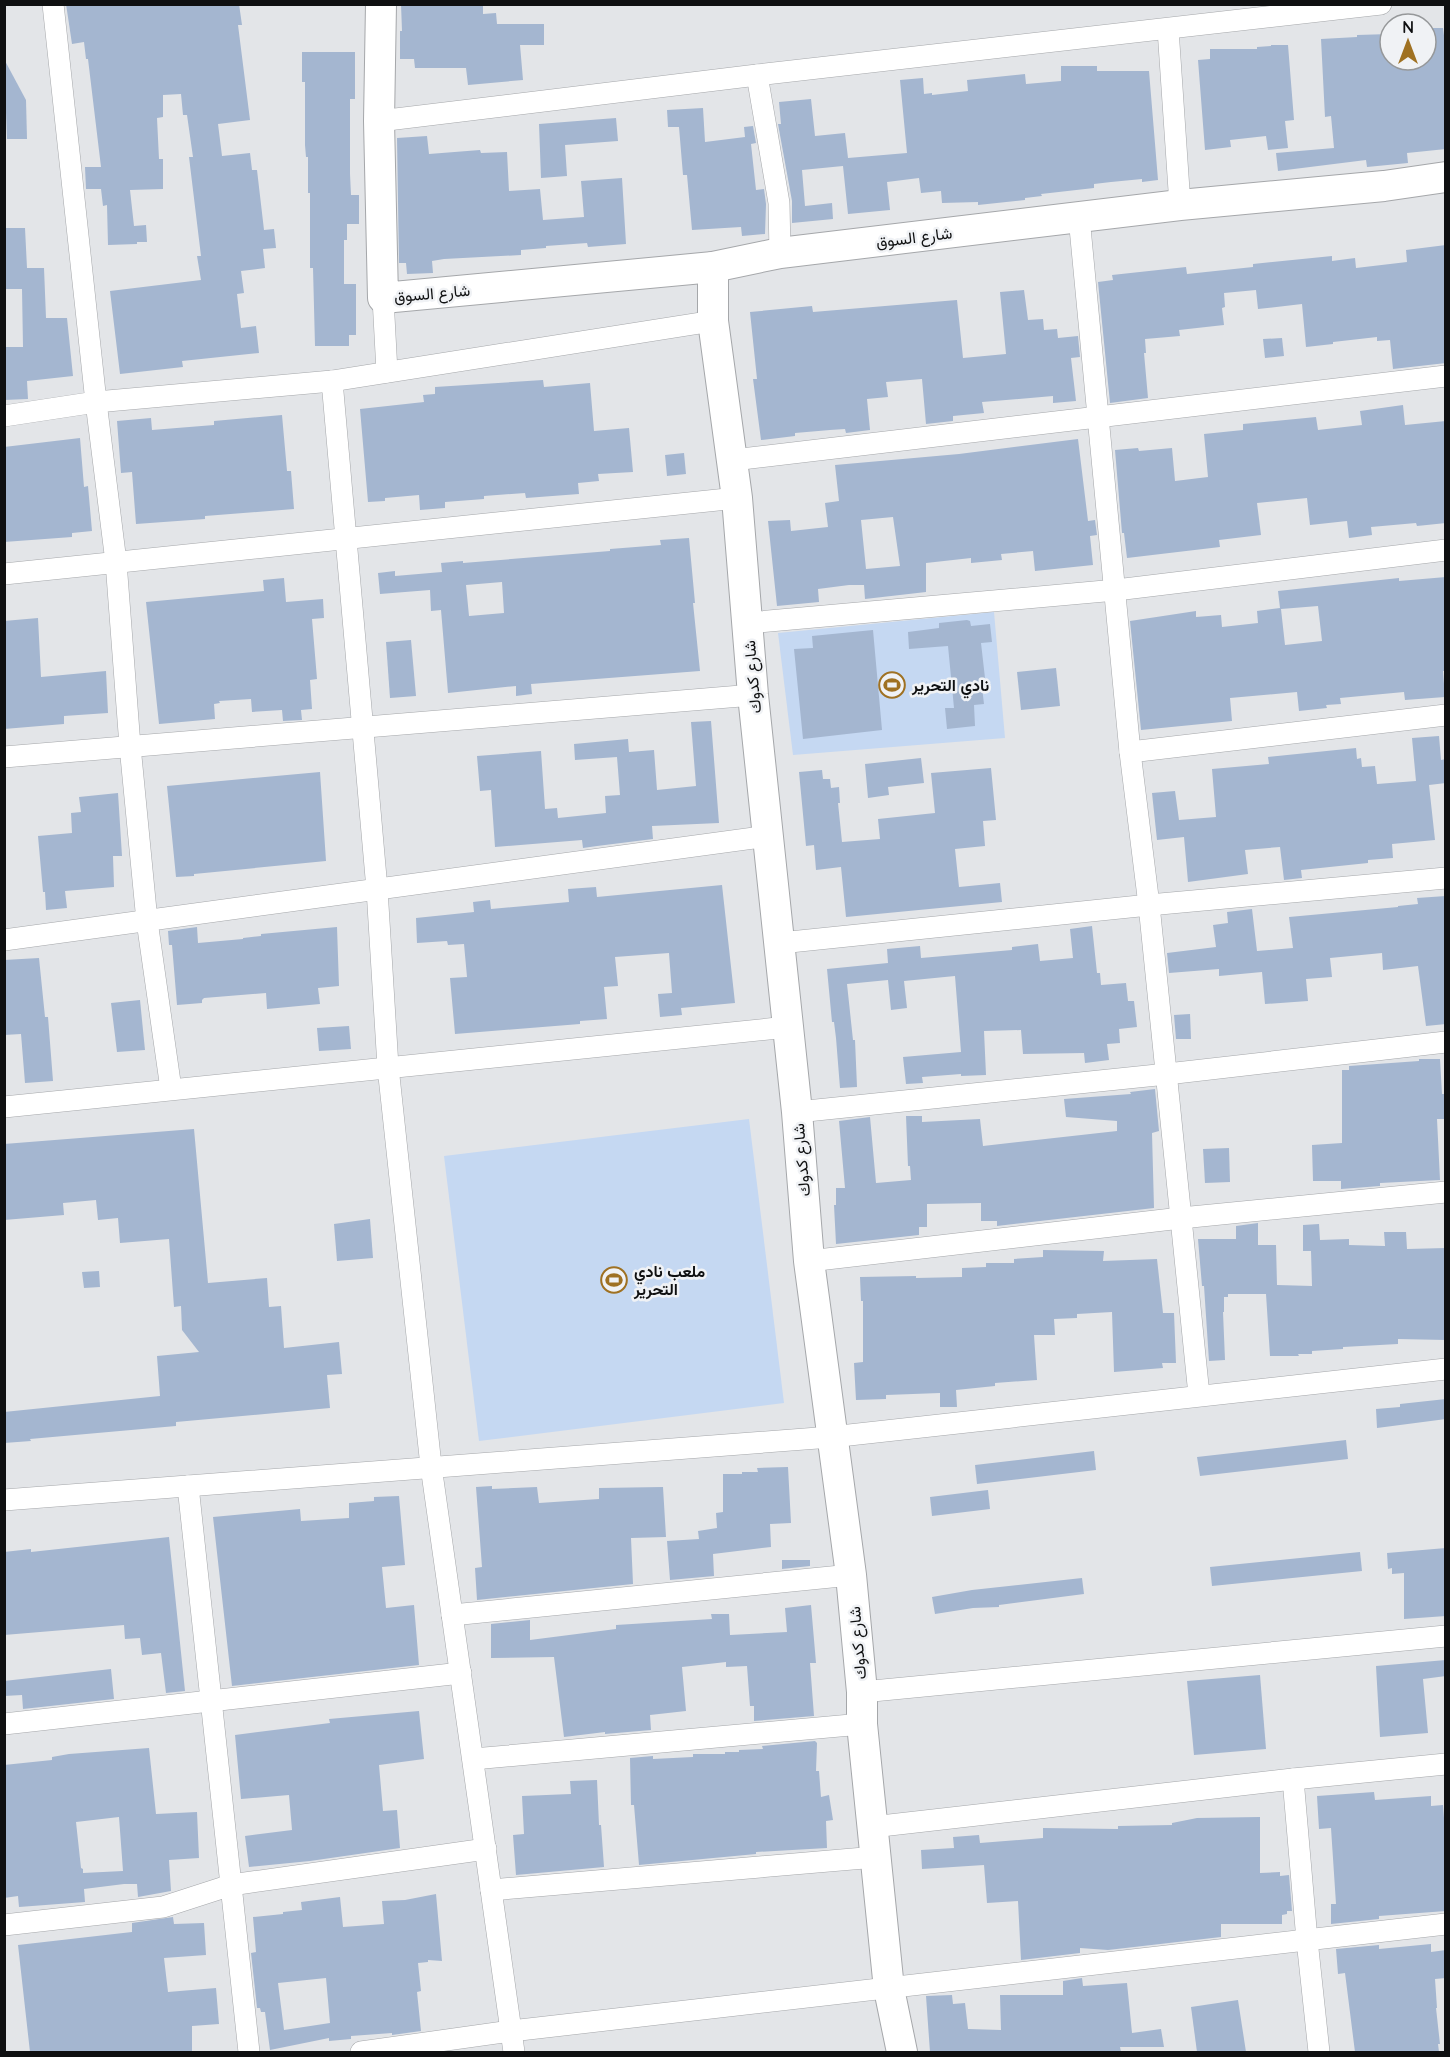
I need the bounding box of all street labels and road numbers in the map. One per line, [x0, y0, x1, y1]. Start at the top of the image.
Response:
street label: شارع السوق [875, 222, 953, 254]
street label: شارع السوق [393, 280, 471, 308]
street label: شارع كدوك [739, 639, 767, 714]
street label: شارع كدوك [788, 1122, 816, 1197]
street label: شارع كدوك [844, 1605, 872, 1680]

